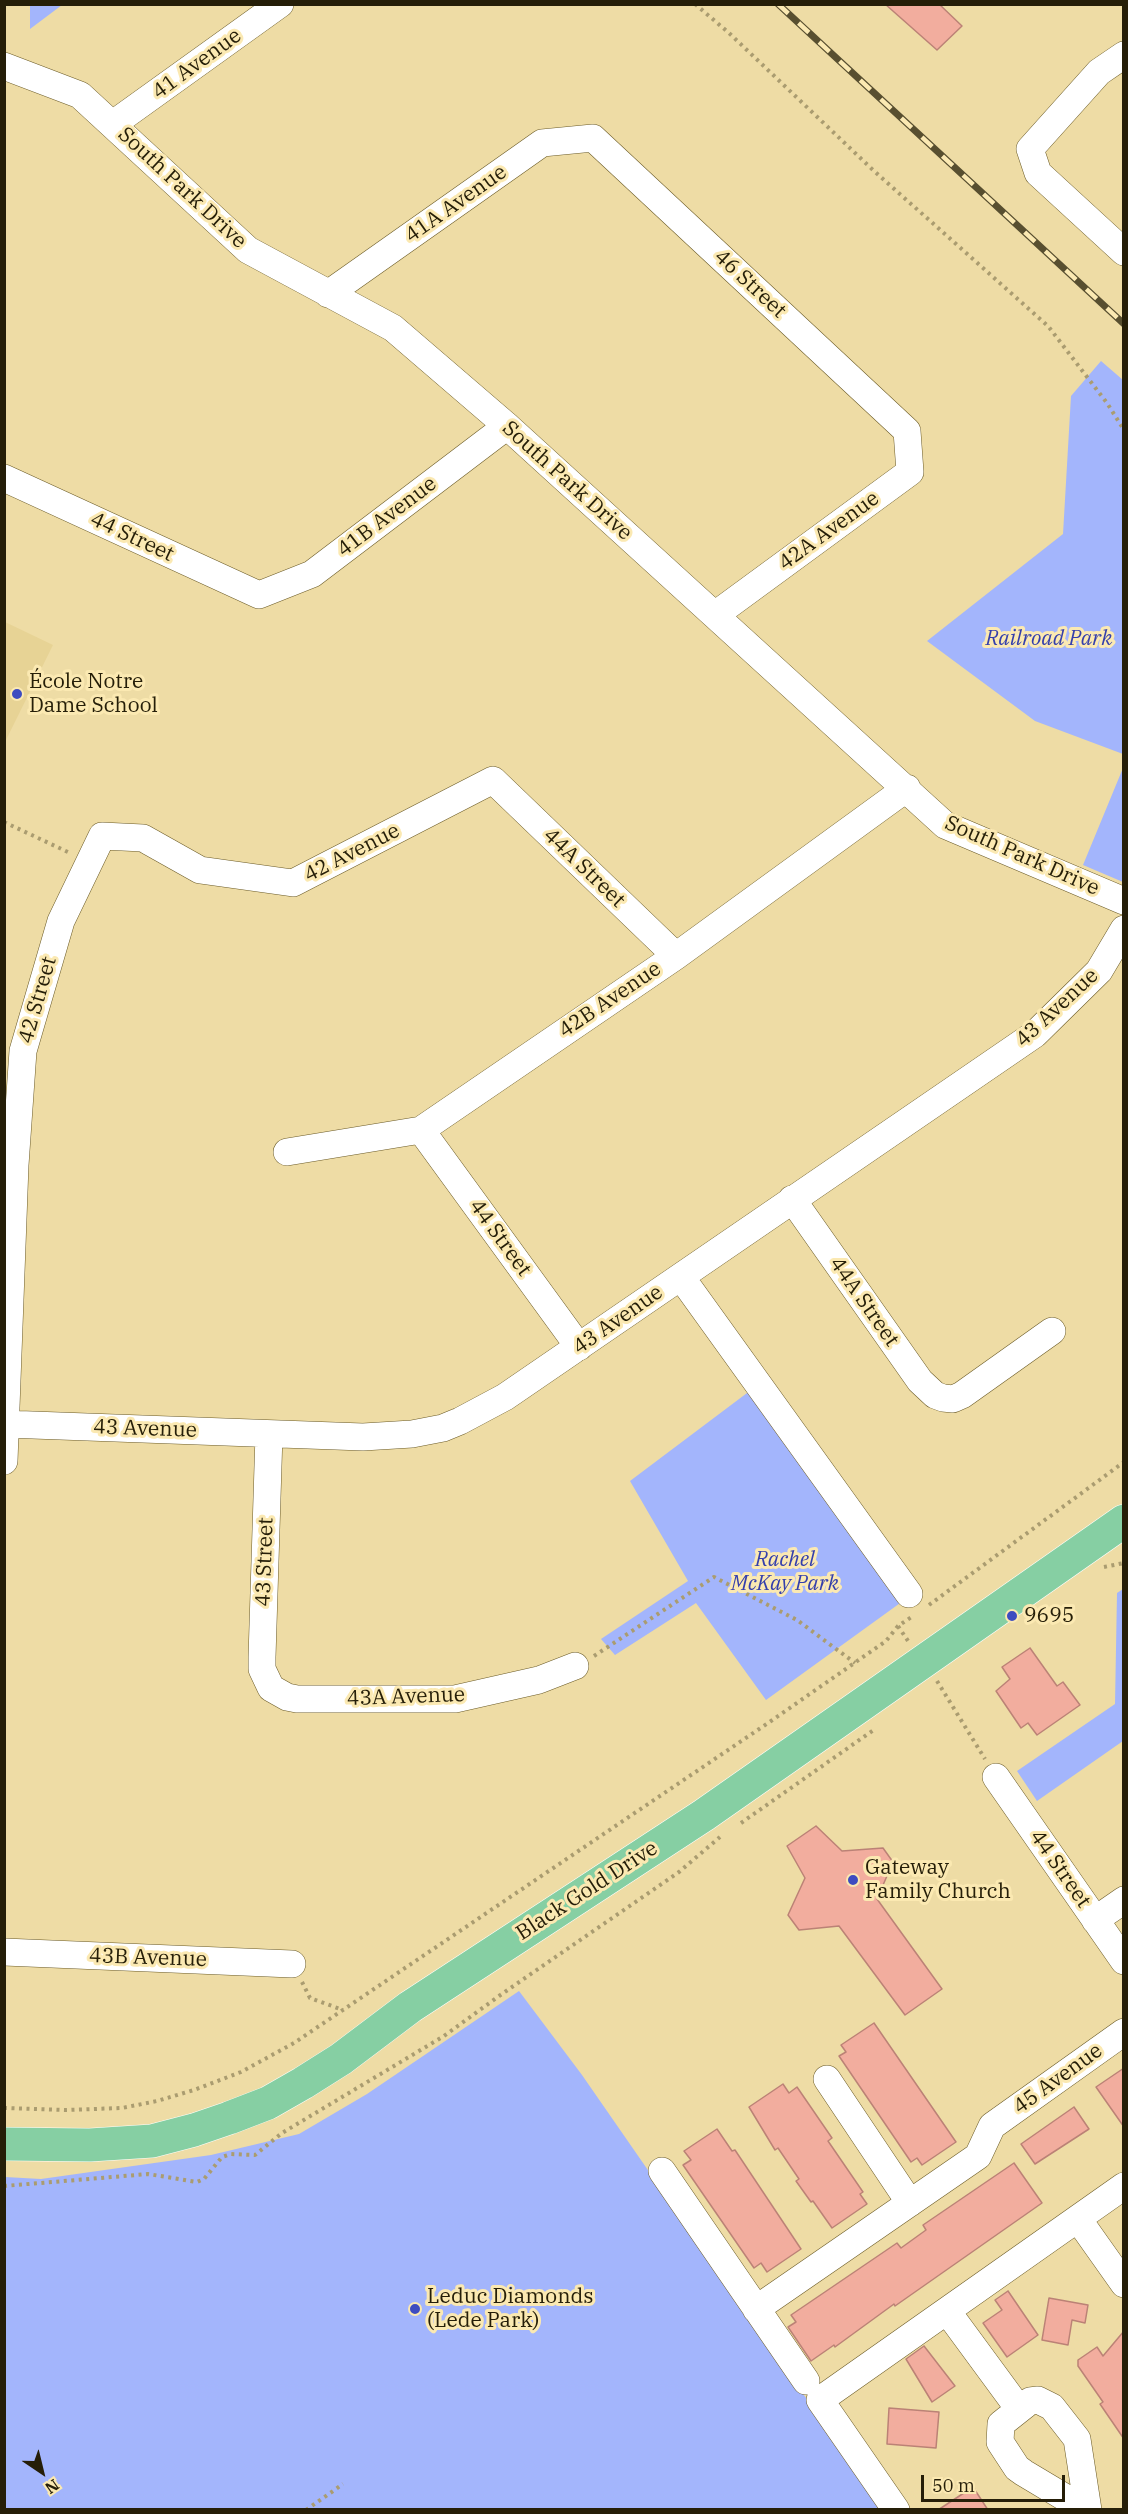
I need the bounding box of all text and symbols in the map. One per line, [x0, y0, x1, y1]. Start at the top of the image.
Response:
street label: 41 Avenue [148, 23, 246, 105]
street label: South Park Drive [113, 122, 251, 254]
street label: 41A Avenue [400, 160, 512, 248]
street label: 46 Street [709, 244, 791, 324]
street label: South Park Drive [497, 416, 637, 546]
street label: 41B Avenue [332, 471, 442, 563]
street label: 42A Avenue [774, 486, 884, 576]
street label: 44 Street [86, 507, 178, 567]
park label: Railroad Park [986, 626, 1112, 652]
place label: École Notre Dame School [29, 669, 158, 719]
marker: École Notre Dame School [10, 687, 24, 701]
street label: South Park Drive [941, 811, 1103, 901]
street label: 42 Avenue [300, 818, 404, 888]
street label: 44A Street [538, 823, 630, 913]
street label: 42 Street [14, 954, 62, 1046]
street label: 42B Avenue [554, 957, 666, 1043]
street label: 43 Avenue [1010, 963, 1104, 1053]
street label: 44 Street [464, 1195, 536, 1281]
street label: 44A Street [824, 1252, 904, 1352]
street label: 43 Avenue [568, 1280, 668, 1360]
street label: 43 Avenue [93, 1415, 197, 1443]
street label: 43 Street [251, 1517, 279, 1607]
park label: Rachel McKay Park [731, 1547, 839, 1597]
place label: 9695 [1024, 1603, 1074, 1629]
marker: 9695 [1005, 1609, 1019, 1623]
street label: 43A Avenue [346, 1682, 466, 1712]
street label: 44 Street [1024, 1825, 1096, 1913]
street label: Black Gold Drive [511, 1836, 663, 1946]
place label: Gateway Family Church [865, 1855, 1011, 1905]
marker: Gateway Family Church [846, 1873, 860, 1887]
street label: 43B Avenue [89, 1943, 207, 1973]
street label: 45 Avenue [1009, 2038, 1107, 2120]
place label: Leduc Diamonds (Lede Park) [427, 2284, 594, 2334]
marker: Leduc Diamonds (Lede Park) [408, 2302, 422, 2316]
north arrow [12, 2442, 72, 2502]
scale bar [924, 2463, 1068, 2501]
text: 50 m [932, 2474, 975, 2497]
text: N [41, 2475, 63, 2499]

